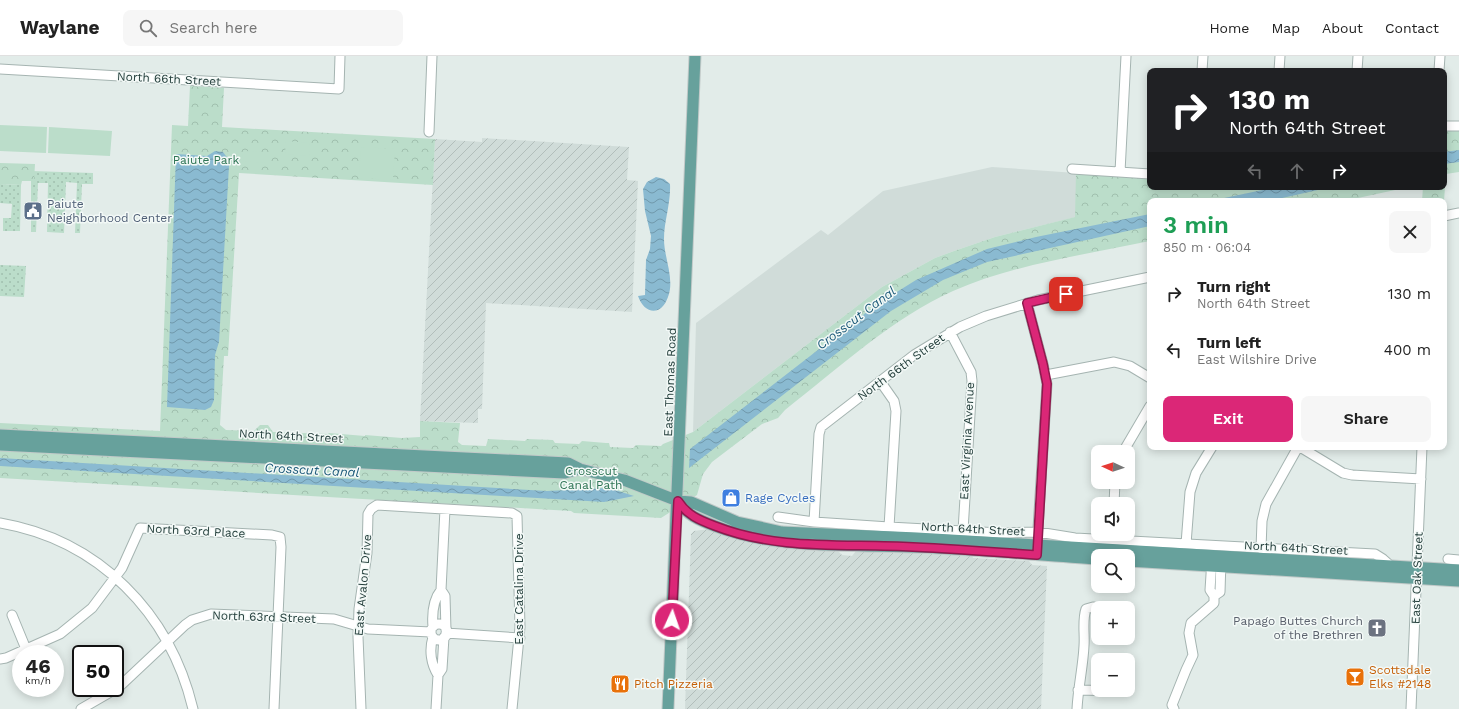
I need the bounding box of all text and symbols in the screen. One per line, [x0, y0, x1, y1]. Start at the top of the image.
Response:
search box [123, 10, 403, 46]
text: Waylane [20, 16, 99, 39]
icon: search [137, 17, 159, 39]
text: Search here [169, 19, 257, 37]
text: Home [1209, 20, 1249, 36]
text: Map [1271, 20, 1300, 36]
text: About [1322, 20, 1363, 36]
text: Contact [1385, 20, 1439, 36]
street label: North 66th Street [117, 69, 221, 89]
text: 130 m [1229, 83, 1310, 116]
icon: right [1163, 84, 1215, 136]
text: North 64th Street [1229, 117, 1385, 138]
park label: Paiute Park [173, 153, 239, 167]
icon: left [1244, 160, 1266, 182]
icon: ahead [1286, 160, 1308, 182]
icon: right [1328, 160, 1350, 182]
place label: Paiute Neighborhood Center [47, 197, 172, 225]
public building icon: Paiute Neighborhood Center [22, 200, 44, 222]
text: 3 min [1163, 211, 1229, 239]
button: close [1389, 211, 1431, 253]
text: 850 m · 06:04 [1163, 240, 1251, 255]
pin [1049, 277, 1083, 311]
text: Turn right [1197, 278, 1270, 296]
water label: Crosscut Canal [813, 283, 899, 353]
icon: arrive [1055, 283, 1077, 305]
icon: right [1163, 283, 1185, 305]
text: 130 m [1388, 285, 1431, 303]
text: North 64th Street [1197, 296, 1310, 311]
street label: East Thomas Road [661, 327, 679, 437]
street label: North 66th Street [855, 331, 947, 403]
text: Turn left [1197, 334, 1261, 352]
icon: left [1163, 339, 1185, 361]
text: 400 m [1384, 341, 1431, 359]
text: East Wilshire Drive [1197, 352, 1317, 367]
street label: East Virginia Avenue [957, 382, 977, 500]
button: Exit [1163, 396, 1293, 442]
button: Share [1301, 396, 1431, 442]
street label: North 64th Street [239, 426, 343, 446]
north arrow [1091, 445, 1135, 489]
map controls [1091, 445, 1135, 697]
water label: Crosscut Canal [264, 460, 360, 480]
park label: Crosscut Canal Path [560, 464, 622, 492]
shop icon: Rage Cycles [720, 487, 742, 509]
place label: Rage Cycles [745, 491, 815, 505]
button: sound [1091, 497, 1135, 541]
street label: North 64th Street [921, 519, 1025, 539]
street label: North 63rd Place [146, 521, 246, 541]
street label: East Oak Street [1408, 532, 1426, 624]
street label: East Avalon Drive [352, 533, 374, 636]
street label: East Catalina Drive [512, 533, 526, 645]
street label: North 64th Street [1244, 538, 1348, 558]
button: search [1091, 549, 1135, 593]
position arrow [651, 599, 693, 641]
button: + [1091, 601, 1135, 645]
street label: North 63rd Street [212, 608, 316, 626]
place label: Papago Buttes Church of the Brethren [1233, 614, 1363, 642]
church icon: Papago Buttes Church of the Brethren [1366, 617, 1388, 639]
speed limit sign: 50 [72, 645, 124, 697]
button: − [1091, 653, 1135, 697]
text: 46 [25, 654, 51, 678]
place label: Scottsdale Elks #2148 [1369, 663, 1432, 691]
bar icon: Scottsdale Elks #2148 [1344, 666, 1366, 688]
restaurant icon: Pitch Pizzeria [609, 673, 631, 695]
text: km/h [25, 675, 51, 686]
place label: Pitch Pizzeria [634, 677, 713, 691]

